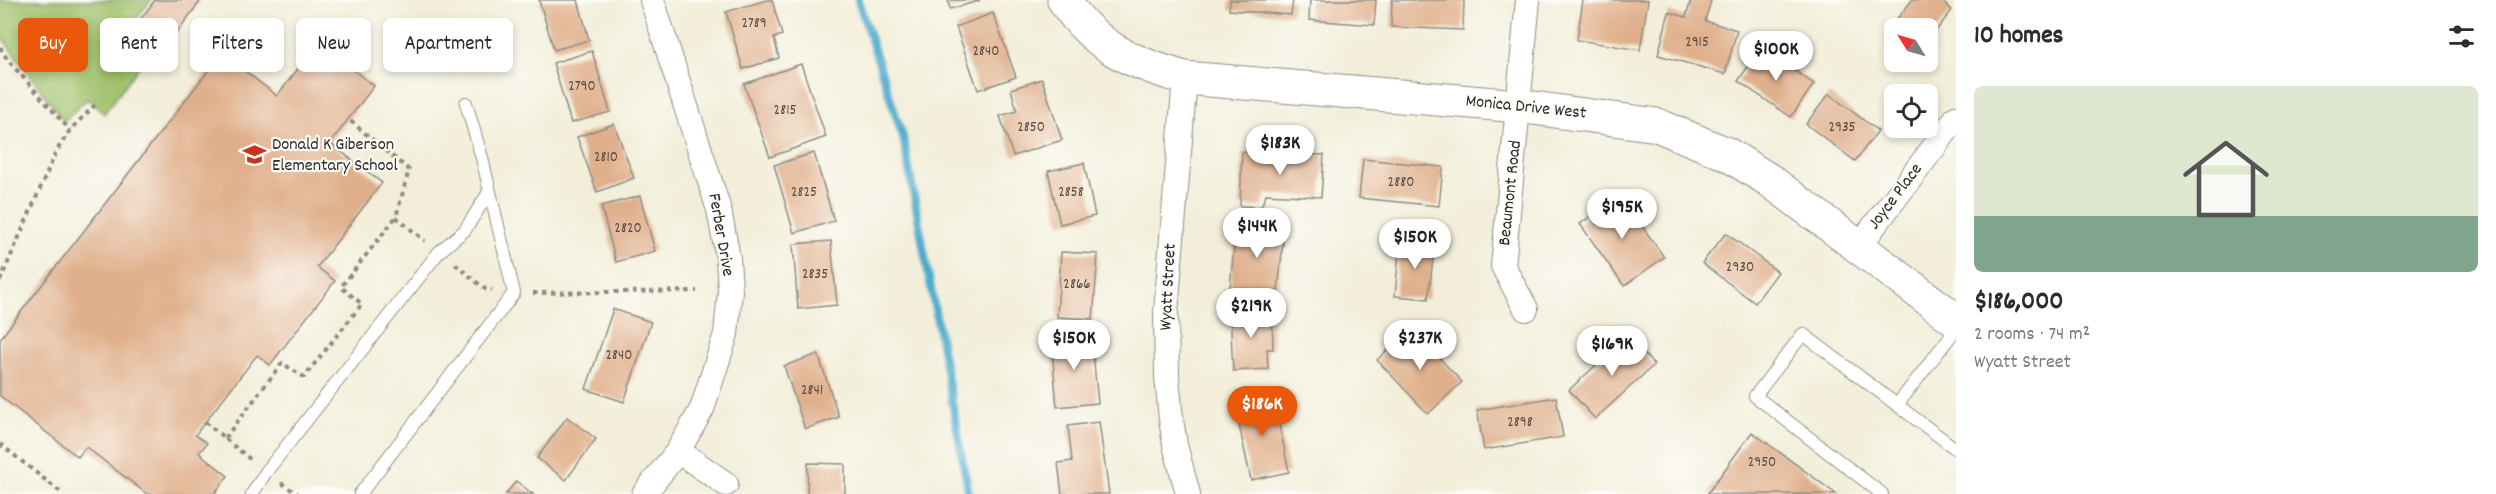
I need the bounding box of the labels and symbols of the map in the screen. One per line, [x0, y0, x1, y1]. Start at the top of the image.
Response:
house number: 2789 [741, 13, 767, 35]
north arrow [1884, 18, 1938, 72]
pin: $100K [1734, 31, 1818, 82]
house number: 2915 [1685, 32, 1709, 54]
house number: 2840 [973, 41, 999, 63]
house number: 2790 [568, 76, 596, 98]
street label: Monica Drive West [1464, 89, 1588, 127]
house number: 2815 [774, 100, 796, 122]
house number: 2850 [1017, 117, 1045, 139]
house number: 2935 [1828, 117, 1856, 139]
pin: $183K [1238, 125, 1322, 176]
place label: Donald K Giberson Elementary School [272, 133, 399, 179]
street label: Beaumont Road [1493, 139, 1529, 247]
school or university icon: Donald K Giberson Elementary School [241, 142, 267, 168]
house number: 2810 [594, 147, 618, 169]
street label: Joyce Place [1863, 159, 1929, 235]
house number: 2880 [1388, 172, 1414, 194]
house number: 2825 [791, 182, 817, 204]
house number: 2858 [1058, 182, 1084, 204]
pin: $195K [1580, 189, 1664, 240]
street label: Ferber Drive [700, 192, 740, 279]
pin: $144K [1215, 208, 1299, 259]
house number: 2820 [614, 218, 642, 240]
pin: $150K [1373, 219, 1457, 270]
street label: Wyatt Street [1154, 242, 1184, 331]
house number: 2930 [1726, 257, 1754, 279]
house number: 2835 [802, 264, 828, 286]
house number: 2866 [1063, 274, 1091, 296]
pin: $219K [1209, 288, 1293, 339]
pin: $150K [1032, 320, 1116, 371]
pin: $237K [1378, 320, 1462, 371]
pin: $169K [1570, 326, 1654, 377]
house number: 2840 [606, 345, 632, 367]
house number: 2841 [801, 380, 823, 402]
pin: $186K [1220, 386, 1304, 437]
house number: 2898 [1507, 412, 1533, 434]
house number: 2950 [1748, 452, 1776, 474]

